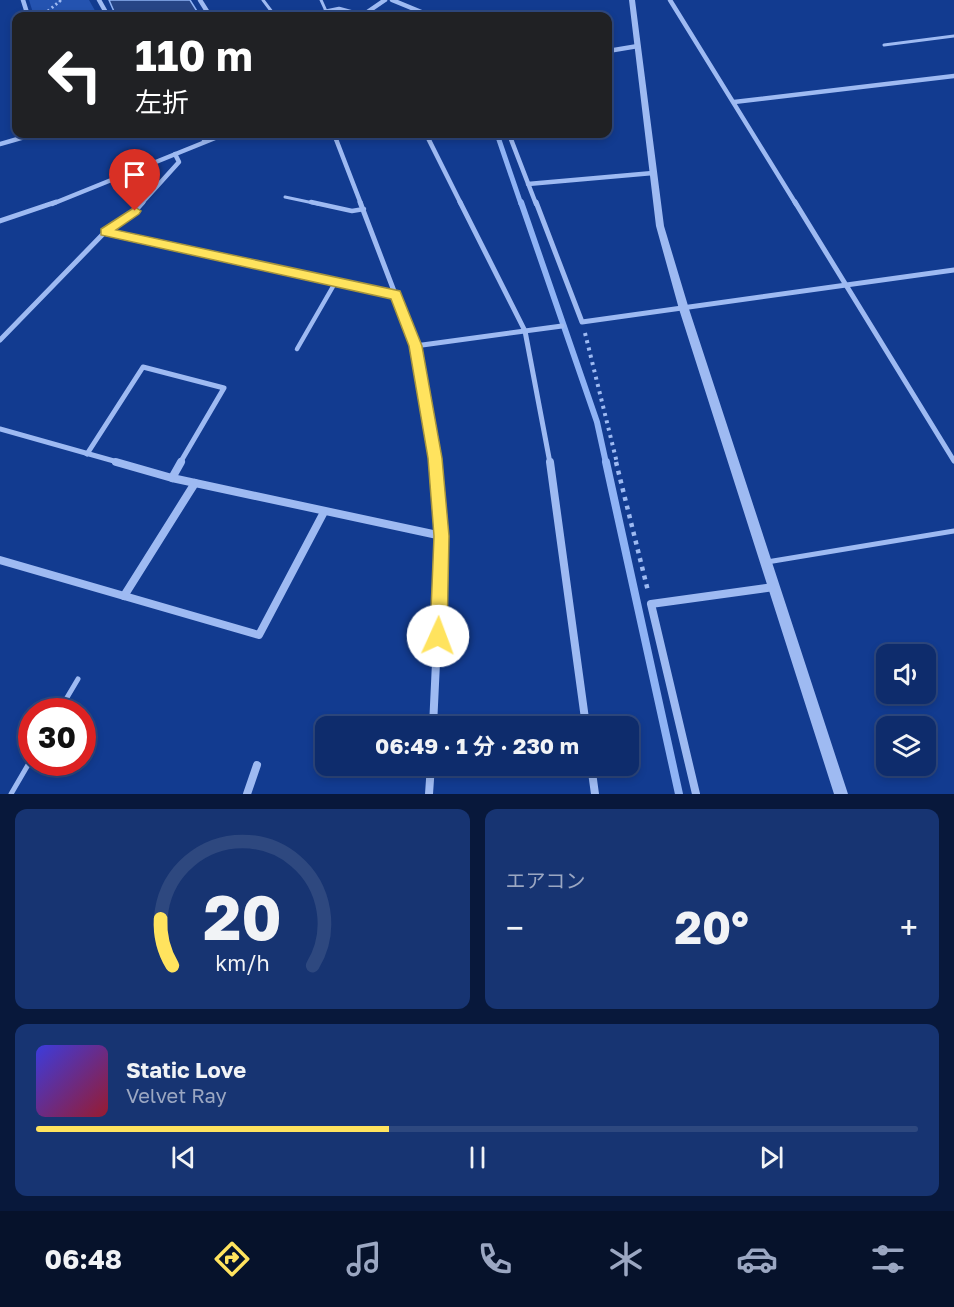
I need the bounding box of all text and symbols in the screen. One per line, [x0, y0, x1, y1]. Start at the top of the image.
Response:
text: 110 m [135, 30, 253, 80]
icon: left [36, 36, 114, 114]
text: 左折 [135, 86, 189, 118]
pin [109, 149, 160, 211]
icon: arrive [118, 158, 151, 191]
position arrow [406, 604, 470, 668]
map controls [876, 644, 936, 776]
button: sound [876, 644, 936, 704]
speed limit sign: 30 [18, 698, 96, 776]
button: layers [876, 716, 936, 776]
text: 06:49 · 1 分 · 230 m [375, 732, 579, 759]
text: エアコン [506, 868, 586, 892]
text: 20 [203, 879, 282, 954]
text: 20° [675, 900, 749, 954]
text: − [506, 908, 524, 947]
text: + [900, 908, 918, 947]
text: km/h [215, 950, 270, 976]
text: Static Love [126, 1056, 246, 1083]
text: Velvet Ray [126, 1083, 227, 1107]
icon: previous [167, 1141, 200, 1174]
icon: pause [461, 1141, 494, 1174]
icon: next [755, 1141, 788, 1174]
icon: directions [211, 1238, 253, 1280]
icon: music [343, 1238, 385, 1280]
icon: phone [474, 1238, 516, 1280]
icon: climate [605, 1238, 647, 1280]
icon: car [736, 1238, 778, 1280]
icon: filters [867, 1238, 909, 1280]
text: 06:48 [45, 1243, 122, 1275]

